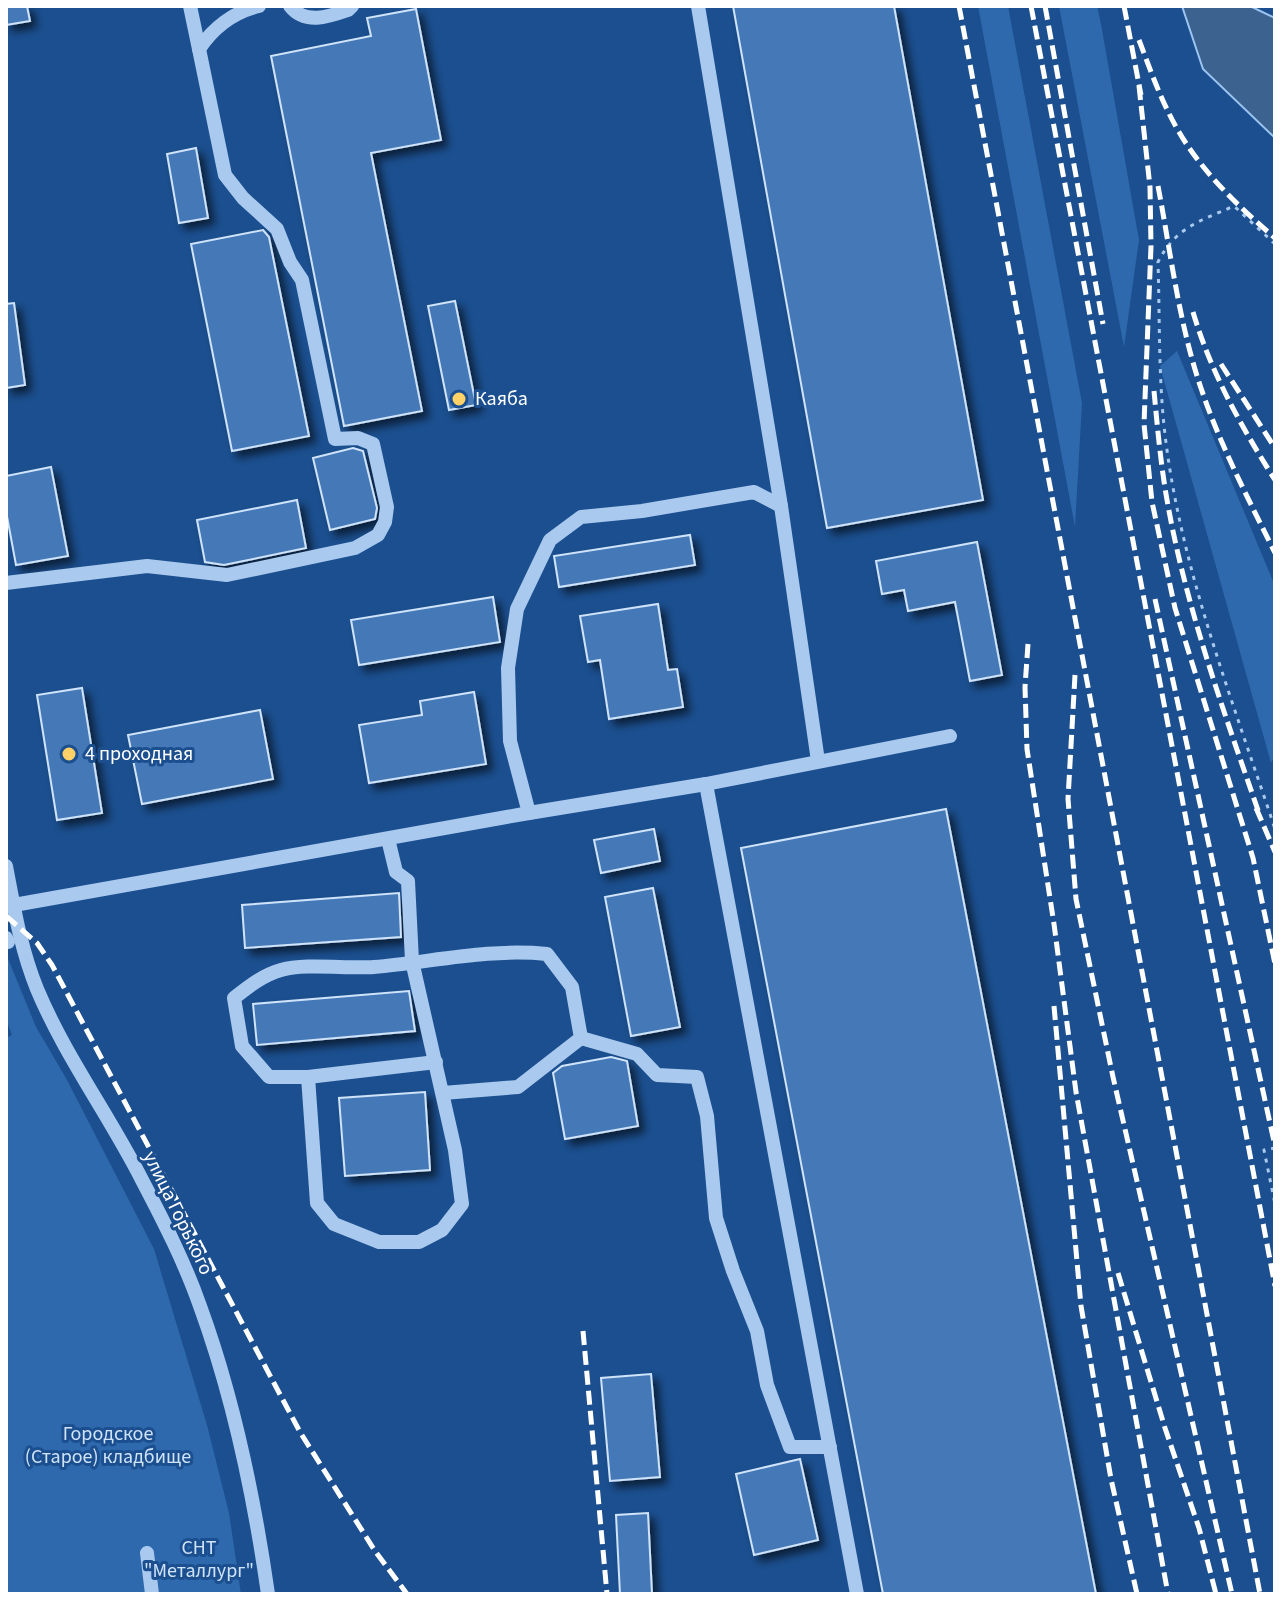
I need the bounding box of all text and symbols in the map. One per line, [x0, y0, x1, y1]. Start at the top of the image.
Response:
place label: Каяба [475, 385, 528, 413]
marker: Каяба [450, 390, 468, 408]
place label: 4 проходная [85, 740, 193, 768]
marker: 4 проходная [60, 745, 78, 763]
street label: улица Горького [136, 1146, 220, 1280]
park label: Городское (Старое) кладбище [25, 1420, 191, 1471]
park label: СНТ "Металлург" [144, 1534, 254, 1585]

